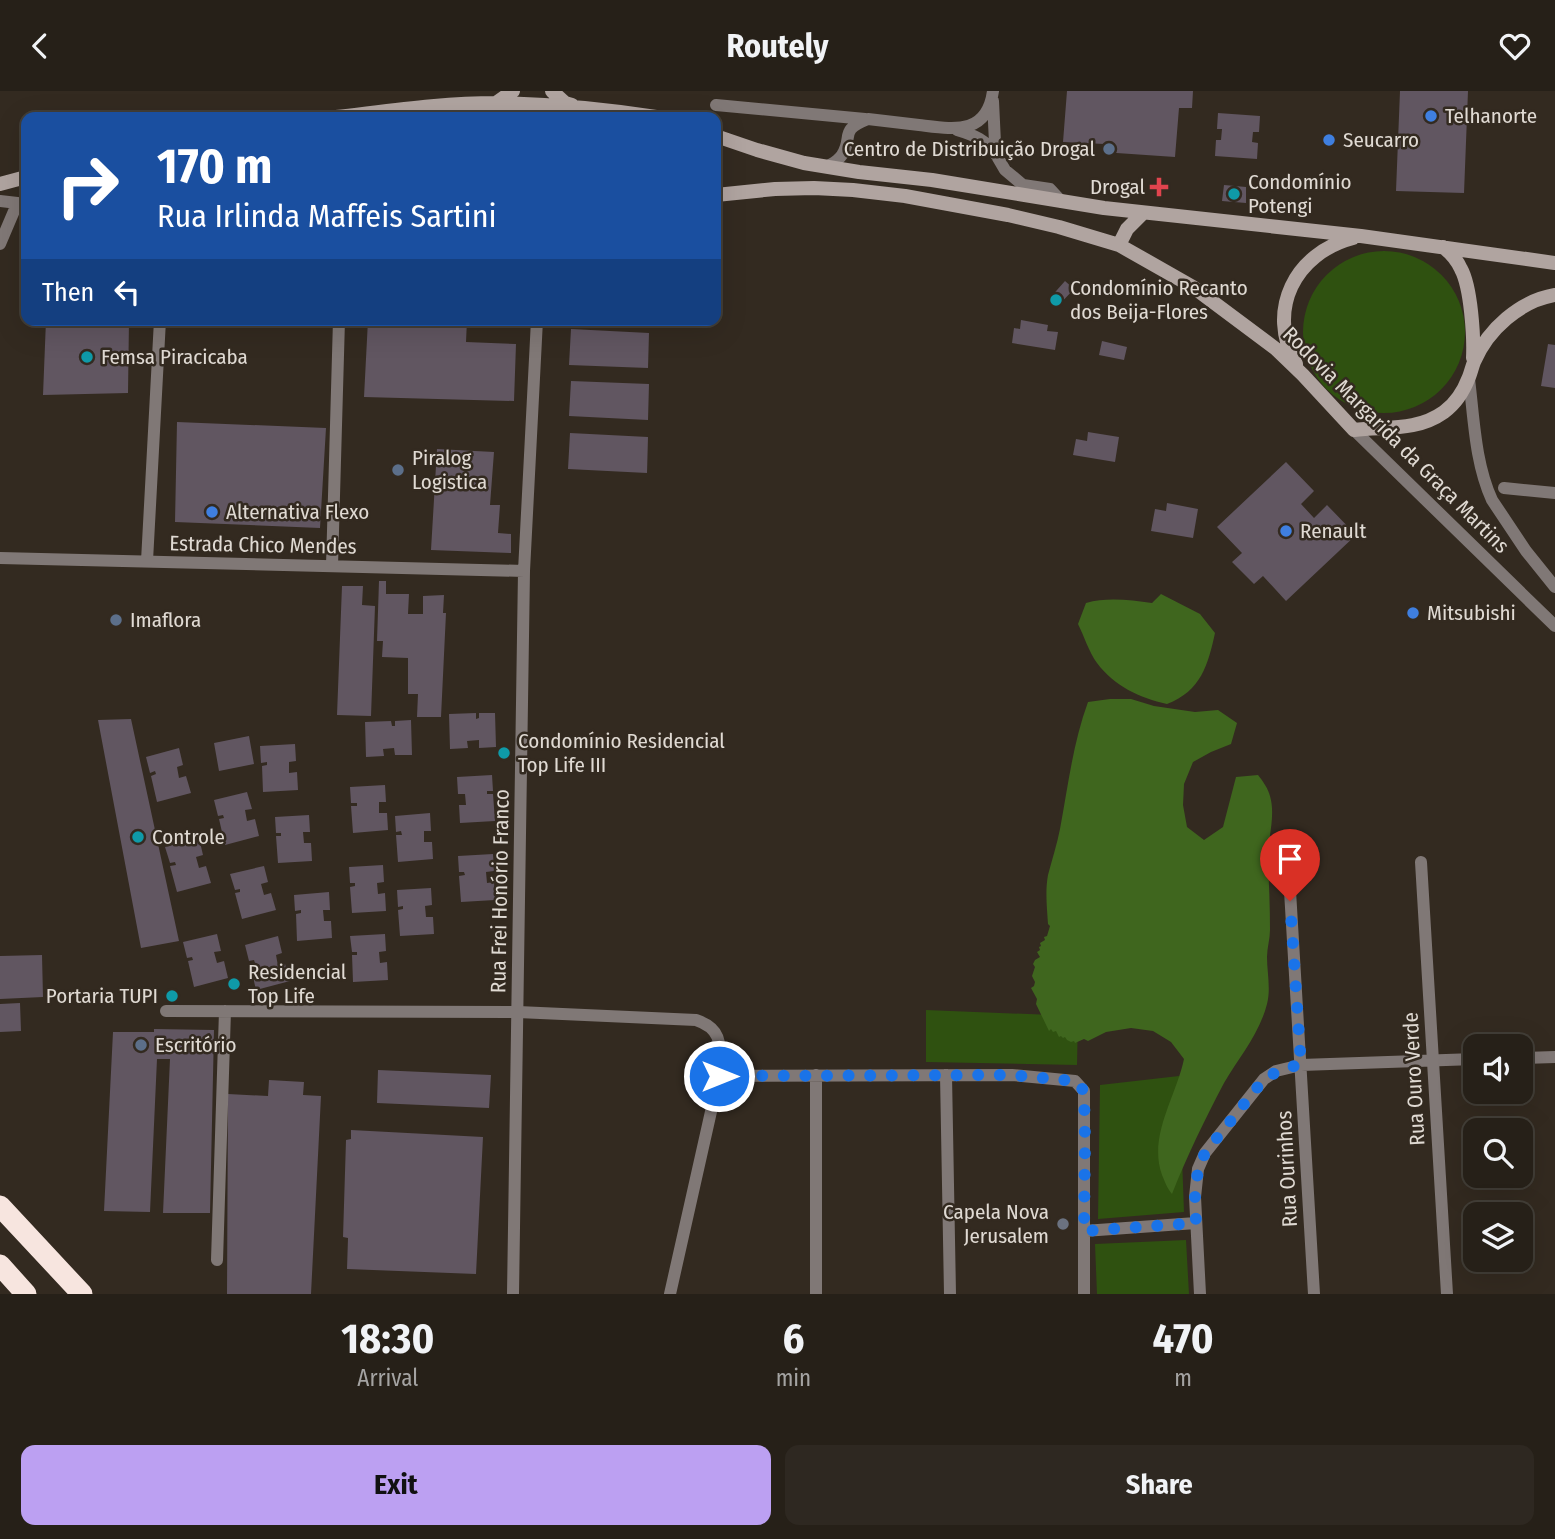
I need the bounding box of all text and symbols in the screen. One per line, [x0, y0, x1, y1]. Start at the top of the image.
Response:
icon: back [21, 27, 59, 65]
text: Routely [727, 27, 828, 65]
icon: heart [1496, 27, 1534, 65]
place label: Telhanorte [1445, 103, 1537, 129]
marker: Telhanorte [1423, 108, 1439, 124]
place label: Seucarro [1343, 127, 1419, 153]
marker: Seucarro [1321, 132, 1337, 148]
place label: Centro de Distribuição Drogal [844, 136, 1095, 162]
text: 170 m [157, 137, 273, 196]
icon: right [42, 140, 133, 231]
marker: Centro de Distribuição Drogal [1101, 141, 1117, 157]
place label: Condomínio Potengi [1248, 169, 1352, 219]
place label: Drogal [1090, 174, 1145, 200]
marker: Drogal [1151, 179, 1167, 195]
marker: Condomínio Potengi [1226, 186, 1242, 202]
text: Rua Irlinda Maffeis Sartini [157, 197, 497, 235]
icon: left [108, 273, 146, 311]
place label: Condomínio Recanto dos Beija-Flores [1070, 275, 1248, 325]
text: Then [42, 277, 94, 308]
marker: Condomínio Recanto dos Beija-Flores [1048, 292, 1064, 308]
street label: Rodovia Margarida da Graça Martins [1277, 321, 1515, 559]
place label: Femsa Piracicaba [101, 344, 248, 370]
marker: Femsa Piracicaba [79, 349, 95, 365]
place label: Piralog Logistica [412, 445, 487, 495]
marker: Piralog Logistica [390, 462, 406, 478]
place label: Alternativa Flexo [226, 499, 369, 525]
marker: Alternativa Flexo [204, 504, 220, 520]
place label: Renault [1300, 518, 1366, 544]
marker: Renault [1278, 523, 1294, 539]
street label: Estrada Chico Mendes [169, 530, 357, 560]
place label: Mitsubishi [1427, 600, 1516, 626]
marker: Mitsubishi [1405, 605, 1421, 621]
place label: Imaflora [130, 607, 201, 633]
marker: Imaflora [108, 612, 124, 628]
place label: Condomínio Residencial Top Life III [518, 728, 725, 778]
marker: Condomínio Residencial Top Life III [496, 745, 512, 761]
street label: Rua Frei Honório Franco [485, 789, 515, 993]
place label: Controle [152, 824, 225, 850]
marker: Controle [130, 829, 146, 845]
pin [1260, 829, 1320, 901]
icon: arrive [1271, 840, 1309, 878]
place label: Residencial Top Life [248, 959, 347, 1009]
marker: Residencial Top Life [226, 976, 242, 992]
place label: Portaria TUPI [46, 983, 158, 1009]
marker: Portaria TUPI [164, 988, 180, 1004]
street label: Rua Ouro Verde [1398, 1012, 1430, 1146]
place label: Escritório [155, 1032, 237, 1058]
map controls [1463, 1034, 1533, 1272]
button: sound [1463, 1034, 1533, 1104]
marker: Escritório [133, 1037, 149, 1053]
position arrow [682, 1039, 756, 1113]
street label: Rua Ourinhos [1271, 1110, 1303, 1228]
button: search [1463, 1118, 1533, 1188]
place label: Capela Nova Jerusalem [943, 1199, 1049, 1249]
button: layers [1463, 1202, 1533, 1272]
marker: Capela Nova Jerusalem [1055, 1216, 1071, 1232]
text: 18:30 [341, 1314, 434, 1364]
text: 6 [782, 1314, 804, 1364]
text: 470 [1153, 1314, 1214, 1364]
text: Arrival [357, 1364, 418, 1392]
text: min [776, 1364, 811, 1392]
text: m [1174, 1364, 1192, 1392]
button: Exit [21, 1445, 771, 1525]
button: Share [785, 1445, 1534, 1525]

